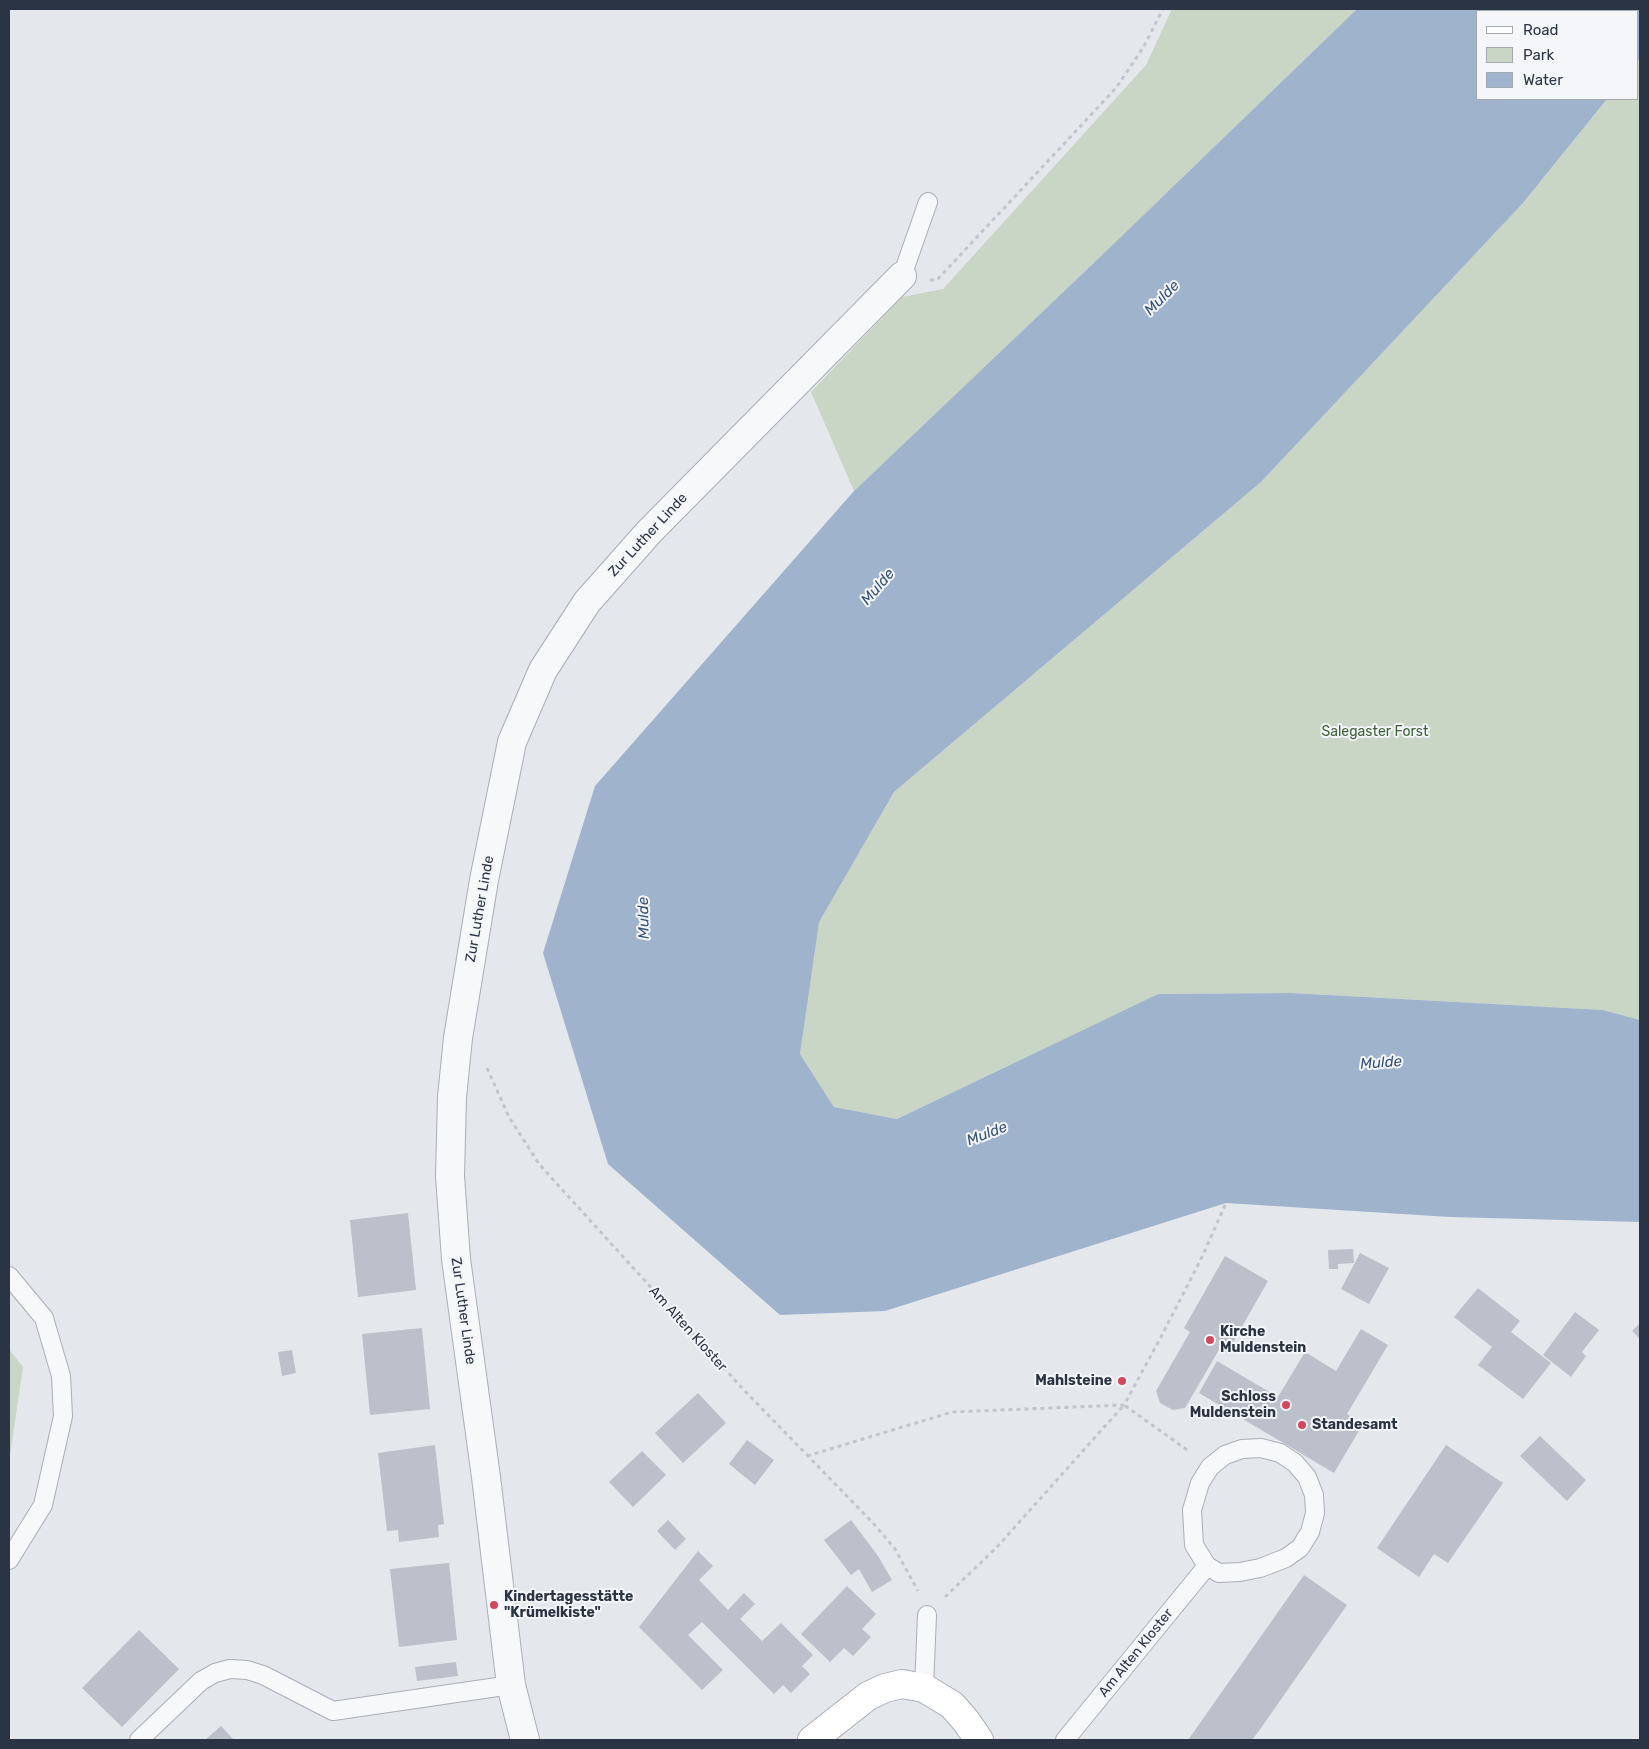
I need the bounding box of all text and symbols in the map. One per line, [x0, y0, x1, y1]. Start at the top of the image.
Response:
legend [1476, 10, 1639, 100]
text: Road [1523, 21, 1559, 39]
text: Park [1523, 46, 1554, 64]
text: Water [1523, 71, 1563, 89]
water label: Mulde [1141, 277, 1183, 319]
street label: Zur Luther Linde [605, 490, 691, 580]
water label: Mulde [857, 565, 899, 609]
park label: Salegaster Forst [1322, 724, 1428, 740]
street label: Zur Luther Linde [462, 854, 498, 964]
water label: Mulde [635, 897, 653, 939]
water label: Mulde [1359, 1053, 1403, 1073]
water label: Mulde [964, 1118, 1010, 1150]
street label: Zur Luther Linde [447, 1256, 479, 1366]
street label: Am Alten Kloster [645, 1283, 731, 1375]
place label: Kirche Muldenstein [1220, 1324, 1306, 1356]
marker: Kirche Muldenstein [1204, 1334, 1216, 1346]
place label: Mahlsteine [1035, 1373, 1112, 1389]
marker: Mahlsteine [1116, 1375, 1128, 1387]
place label: Schloss Muldenstein [1190, 1389, 1276, 1421]
marker: Schloss Muldenstein [1280, 1399, 1292, 1411]
place label: Standesamt [1312, 1417, 1398, 1433]
marker: Standesamt [1296, 1419, 1308, 1431]
place label: Kindertagesstätte "Krümelkiste" [504, 1589, 633, 1621]
marker: Kindertagesstätte "Krümelkiste" [488, 1599, 500, 1611]
street label: Am Alten Kloster [1095, 1605, 1177, 1701]

